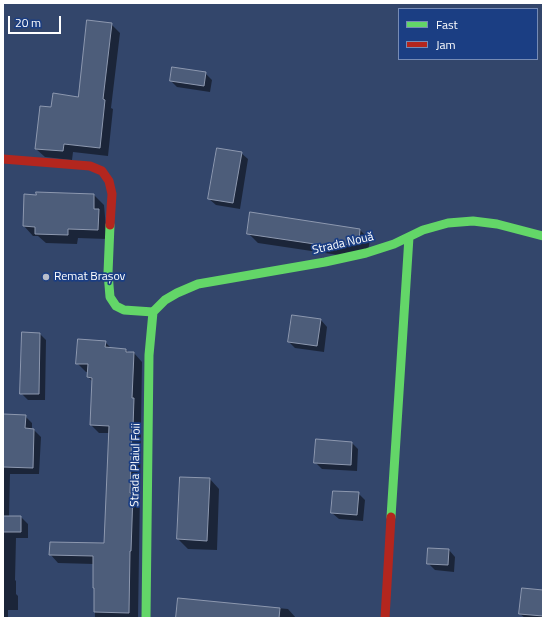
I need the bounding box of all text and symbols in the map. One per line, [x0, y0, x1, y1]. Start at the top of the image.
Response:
scale bar [10, 8, 63, 34]
legend [398, 8, 538, 60]
text: 20 m [15, 13, 41, 32]
text: Fast [436, 15, 458, 34]
text: Jam [436, 35, 456, 54]
street label: Strada Nouă [311, 230, 375, 258]
place label: Remat Brașov [54, 270, 125, 284]
marker: Remat Brașov [41, 272, 51, 282]
street label: Strada Plaiul Foii [128, 423, 144, 507]

